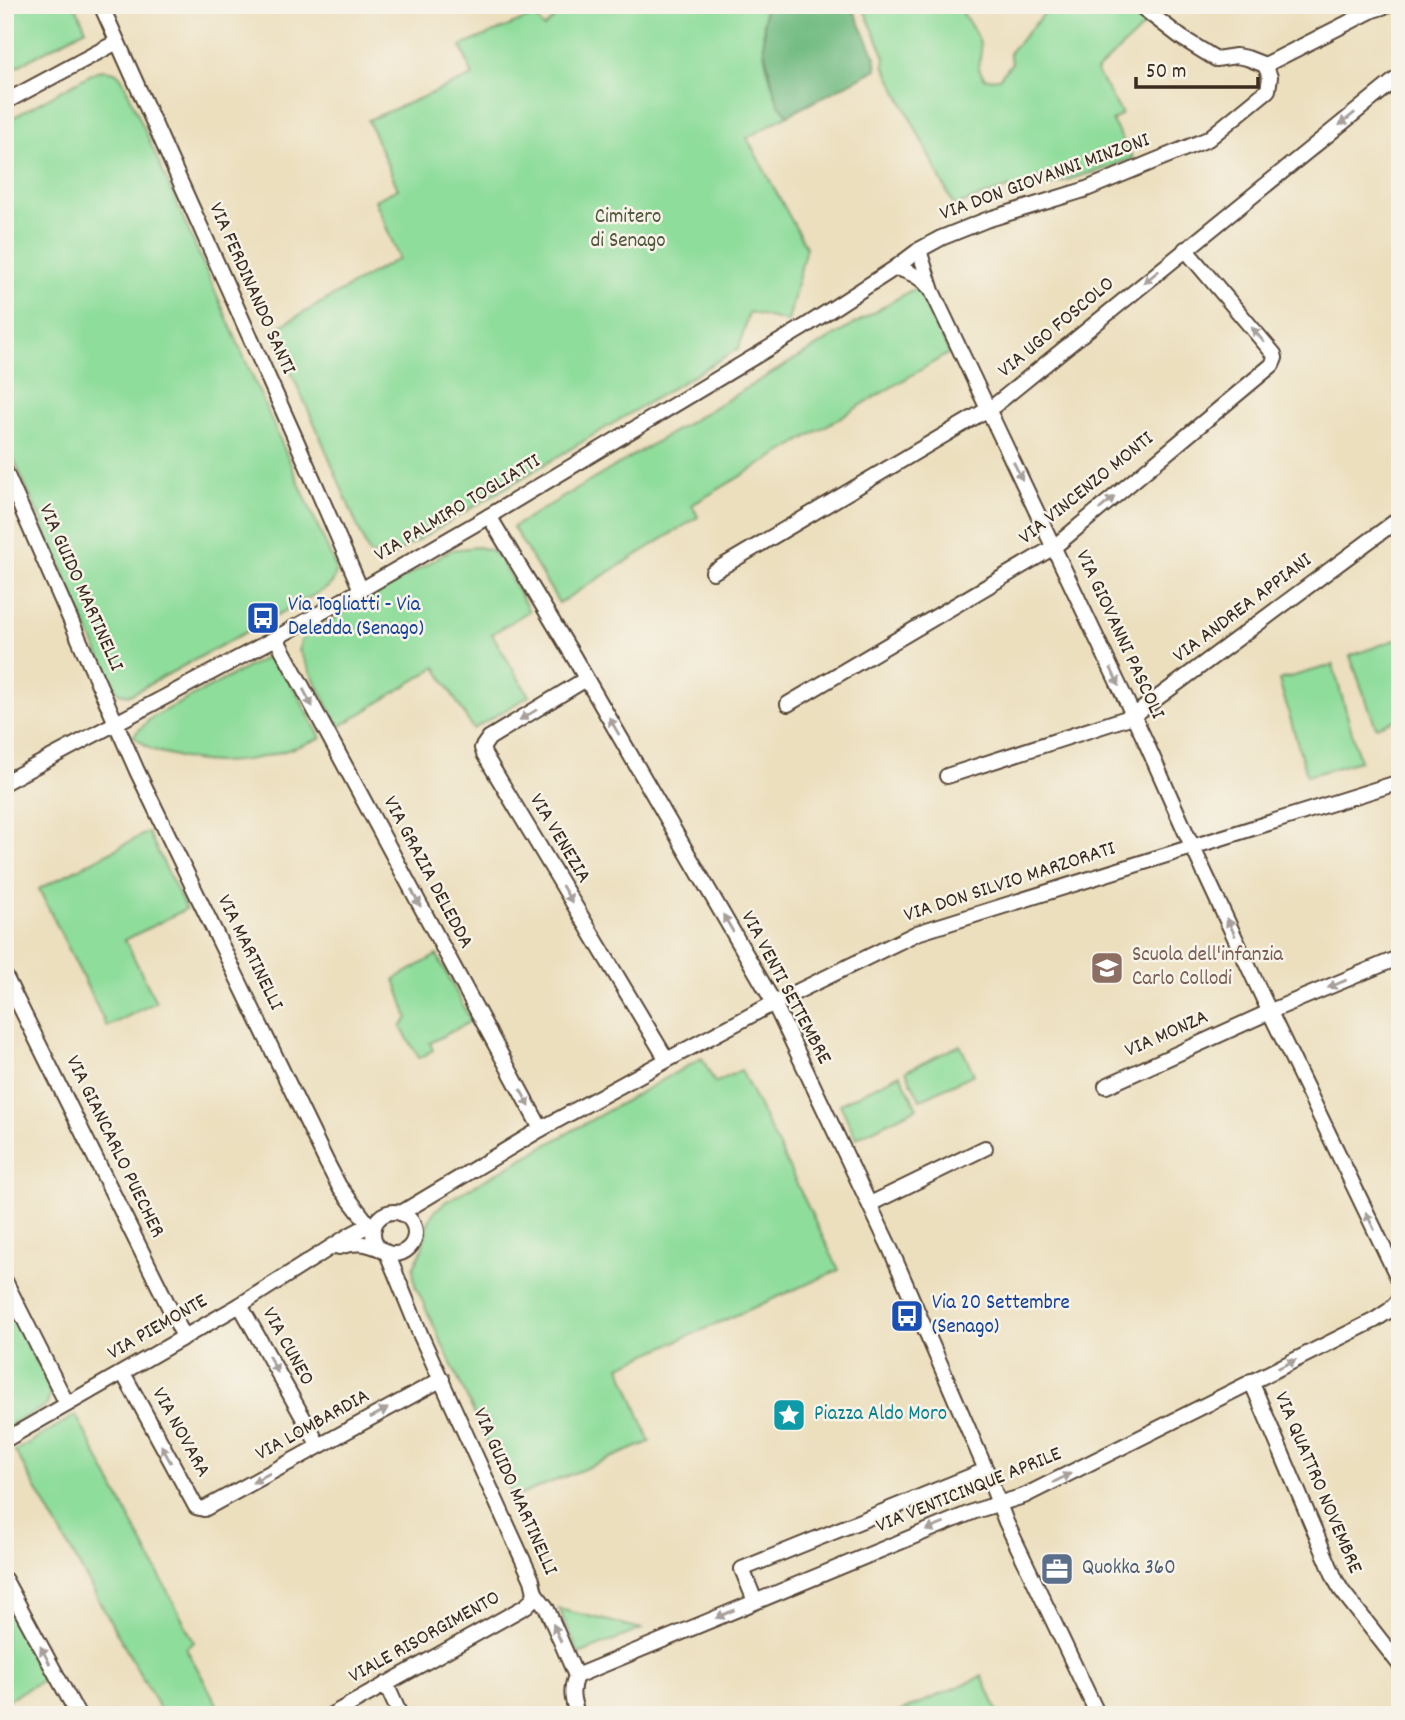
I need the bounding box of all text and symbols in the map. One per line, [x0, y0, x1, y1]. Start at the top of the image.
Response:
scale bar [1136, 46, 1258, 90]
text: 50 m [1146, 58, 1186, 88]
one-way arrow [1338, 111, 1356, 126]
street label: VIA DON GIOVANNI MINZONI [936, 126, 1154, 230]
street label: VIA FERDINANDO SANTI [200, 198, 303, 380]
park label: Cimitero di Senago [590, 203, 666, 257]
one-way arrow [1142, 269, 1159, 284]
street label: VIA UGO FOSCOLO [992, 270, 1122, 386]
one-way arrow [1251, 327, 1266, 344]
street label: VIA VINCENZO MONTI [1013, 425, 1161, 553]
street label: VIA PALMIRO TOGLIATTI [369, 447, 547, 571]
one-way arrow [1012, 461, 1023, 481]
one-way arrow [1098, 496, 1115, 511]
street label: VIA GUIDO MARTINELLI [30, 500, 131, 677]
street label: VIA GIOVANNI PASCOLI [1067, 546, 1172, 725]
street label: VIA ANDREA APPIANI [1167, 546, 1319, 671]
place label: Via Togliatti - Via Deledda (Senago) [288, 591, 424, 645]
bus stop icon: Via Togliatti - Via Deledda (Senago) [244, 599, 282, 637]
one-way arrow [1109, 667, 1121, 687]
one-way arrow [302, 688, 314, 708]
one-way arrow [518, 708, 537, 721]
one-way arrow [608, 716, 620, 736]
street label: VIA VENEZIA [520, 789, 598, 889]
street label: VIA GRAZIA DELEDDA [374, 791, 480, 955]
street label: VIA DON SILVIO MARZORATI [900, 834, 1120, 931]
one-way arrow [561, 885, 573, 904]
one-way arrow [411, 888, 422, 908]
street label: VIA MARTINELLI [208, 890, 290, 1016]
street label: VIA VENTI SETTEMBRE [732, 906, 838, 1070]
one-way arrow [722, 913, 734, 932]
one-way arrow [1225, 916, 1236, 937]
place label: Scuola dell'infanzia Carlo Collodi [1132, 941, 1284, 995]
school or university icon: Scuola dell'infanzia Carlo Collodi [1088, 949, 1126, 987]
one-way arrow [1326, 978, 1347, 989]
street label: VIA MONZA [1121, 1003, 1213, 1067]
street label: VIA GIANCARLO PUECHER [57, 1051, 171, 1243]
one-way arrow [519, 1088, 530, 1108]
one-way arrow [1365, 1211, 1376, 1231]
street label: VIA PIEMONTE [102, 1287, 214, 1369]
place label: Via 20 Settembre (Senago) [932, 1289, 1070, 1343]
bus stop icon: Via 20 Settembre (Senago) [888, 1297, 926, 1335]
street label: VIA CUNEO [253, 1302, 321, 1392]
one-way arrow [267, 1355, 279, 1374]
one-way arrow [1277, 1358, 1297, 1369]
street label: VIA LOMBARDIA [250, 1382, 376, 1470]
street label: VIA NOVARA [143, 1383, 217, 1483]
street label: VIA QUATTRO NOVEMBRE [1265, 1388, 1369, 1579]
place icon: Piazza Aldo Moro [770, 1396, 808, 1434]
place label: Piazza Aldo Moro [814, 1400, 947, 1430]
street label: VIA GUIDO MARTINELLI [464, 1404, 565, 1581]
one-way arrow [369, 1407, 388, 1419]
street label: VIA VENTICINQUE APRILE [872, 1440, 1067, 1542]
one-way arrow [160, 1445, 172, 1464]
one-way arrow [252, 1472, 271, 1484]
one-way arrow [1052, 1472, 1072, 1484]
one-way arrow [925, 1522, 946, 1533]
office icon: Quokka 360 [1038, 1550, 1076, 1588]
place label: Quokka 360 [1082, 1554, 1176, 1584]
street label: VIALE RISORGIMENTO [344, 1584, 506, 1692]
one-way arrow [715, 1608, 735, 1620]
one-way arrow [551, 1623, 562, 1644]
one-way arrow [40, 1644, 52, 1664]

